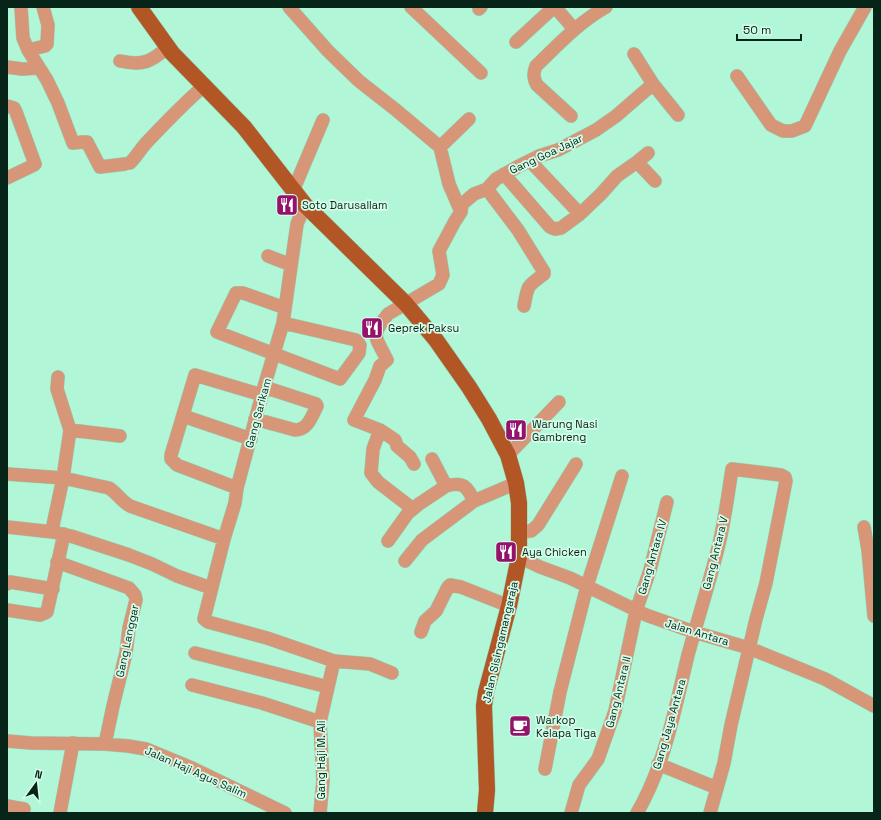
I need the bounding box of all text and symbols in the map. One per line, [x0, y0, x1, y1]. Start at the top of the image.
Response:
scale bar [737, 16, 801, 42]
text: 50 m [743, 22, 771, 38]
street label: Gang Goa Jajar [507, 131, 585, 177]
restaurant icon: Soto Darusallam [274, 192, 300, 218]
place label: Soto Darusallam [302, 198, 388, 212]
restaurant icon: Geprek Paksu [359, 315, 385, 341]
place label: Geprek Paksu [388, 321, 459, 335]
street label: Gang Sarikam [242, 377, 274, 449]
restaurant icon: Warung Nasi Gambreng [503, 417, 529, 443]
place label: Warung Nasi Gambreng [532, 417, 598, 444]
street label: Gang Antara V [699, 515, 731, 591]
street label: Gang Antara IV [635, 518, 669, 596]
restaurant icon: Aya Chicken [493, 539, 519, 565]
place label: Aya Chicken [522, 545, 587, 559]
street label: Jalan Sisingamangaraja [479, 579, 521, 704]
street label: Gang Langgar [112, 603, 142, 679]
street label: Jalan Antara [663, 616, 731, 649]
street label: Gang Antara II [602, 655, 634, 729]
street label: Gang Jaya Antara [649, 676, 689, 771]
cafe icon: Warkop Kelapa Tiga [507, 713, 533, 739]
place label: Warkop Kelapa Tiga [536, 713, 597, 740]
street label: Gang Haji M. Ali [314, 720, 328, 799]
street label: Jalan Haji Agus Salim [143, 743, 249, 801]
north arrow [16, 764, 56, 804]
text: N [33, 767, 44, 782]

